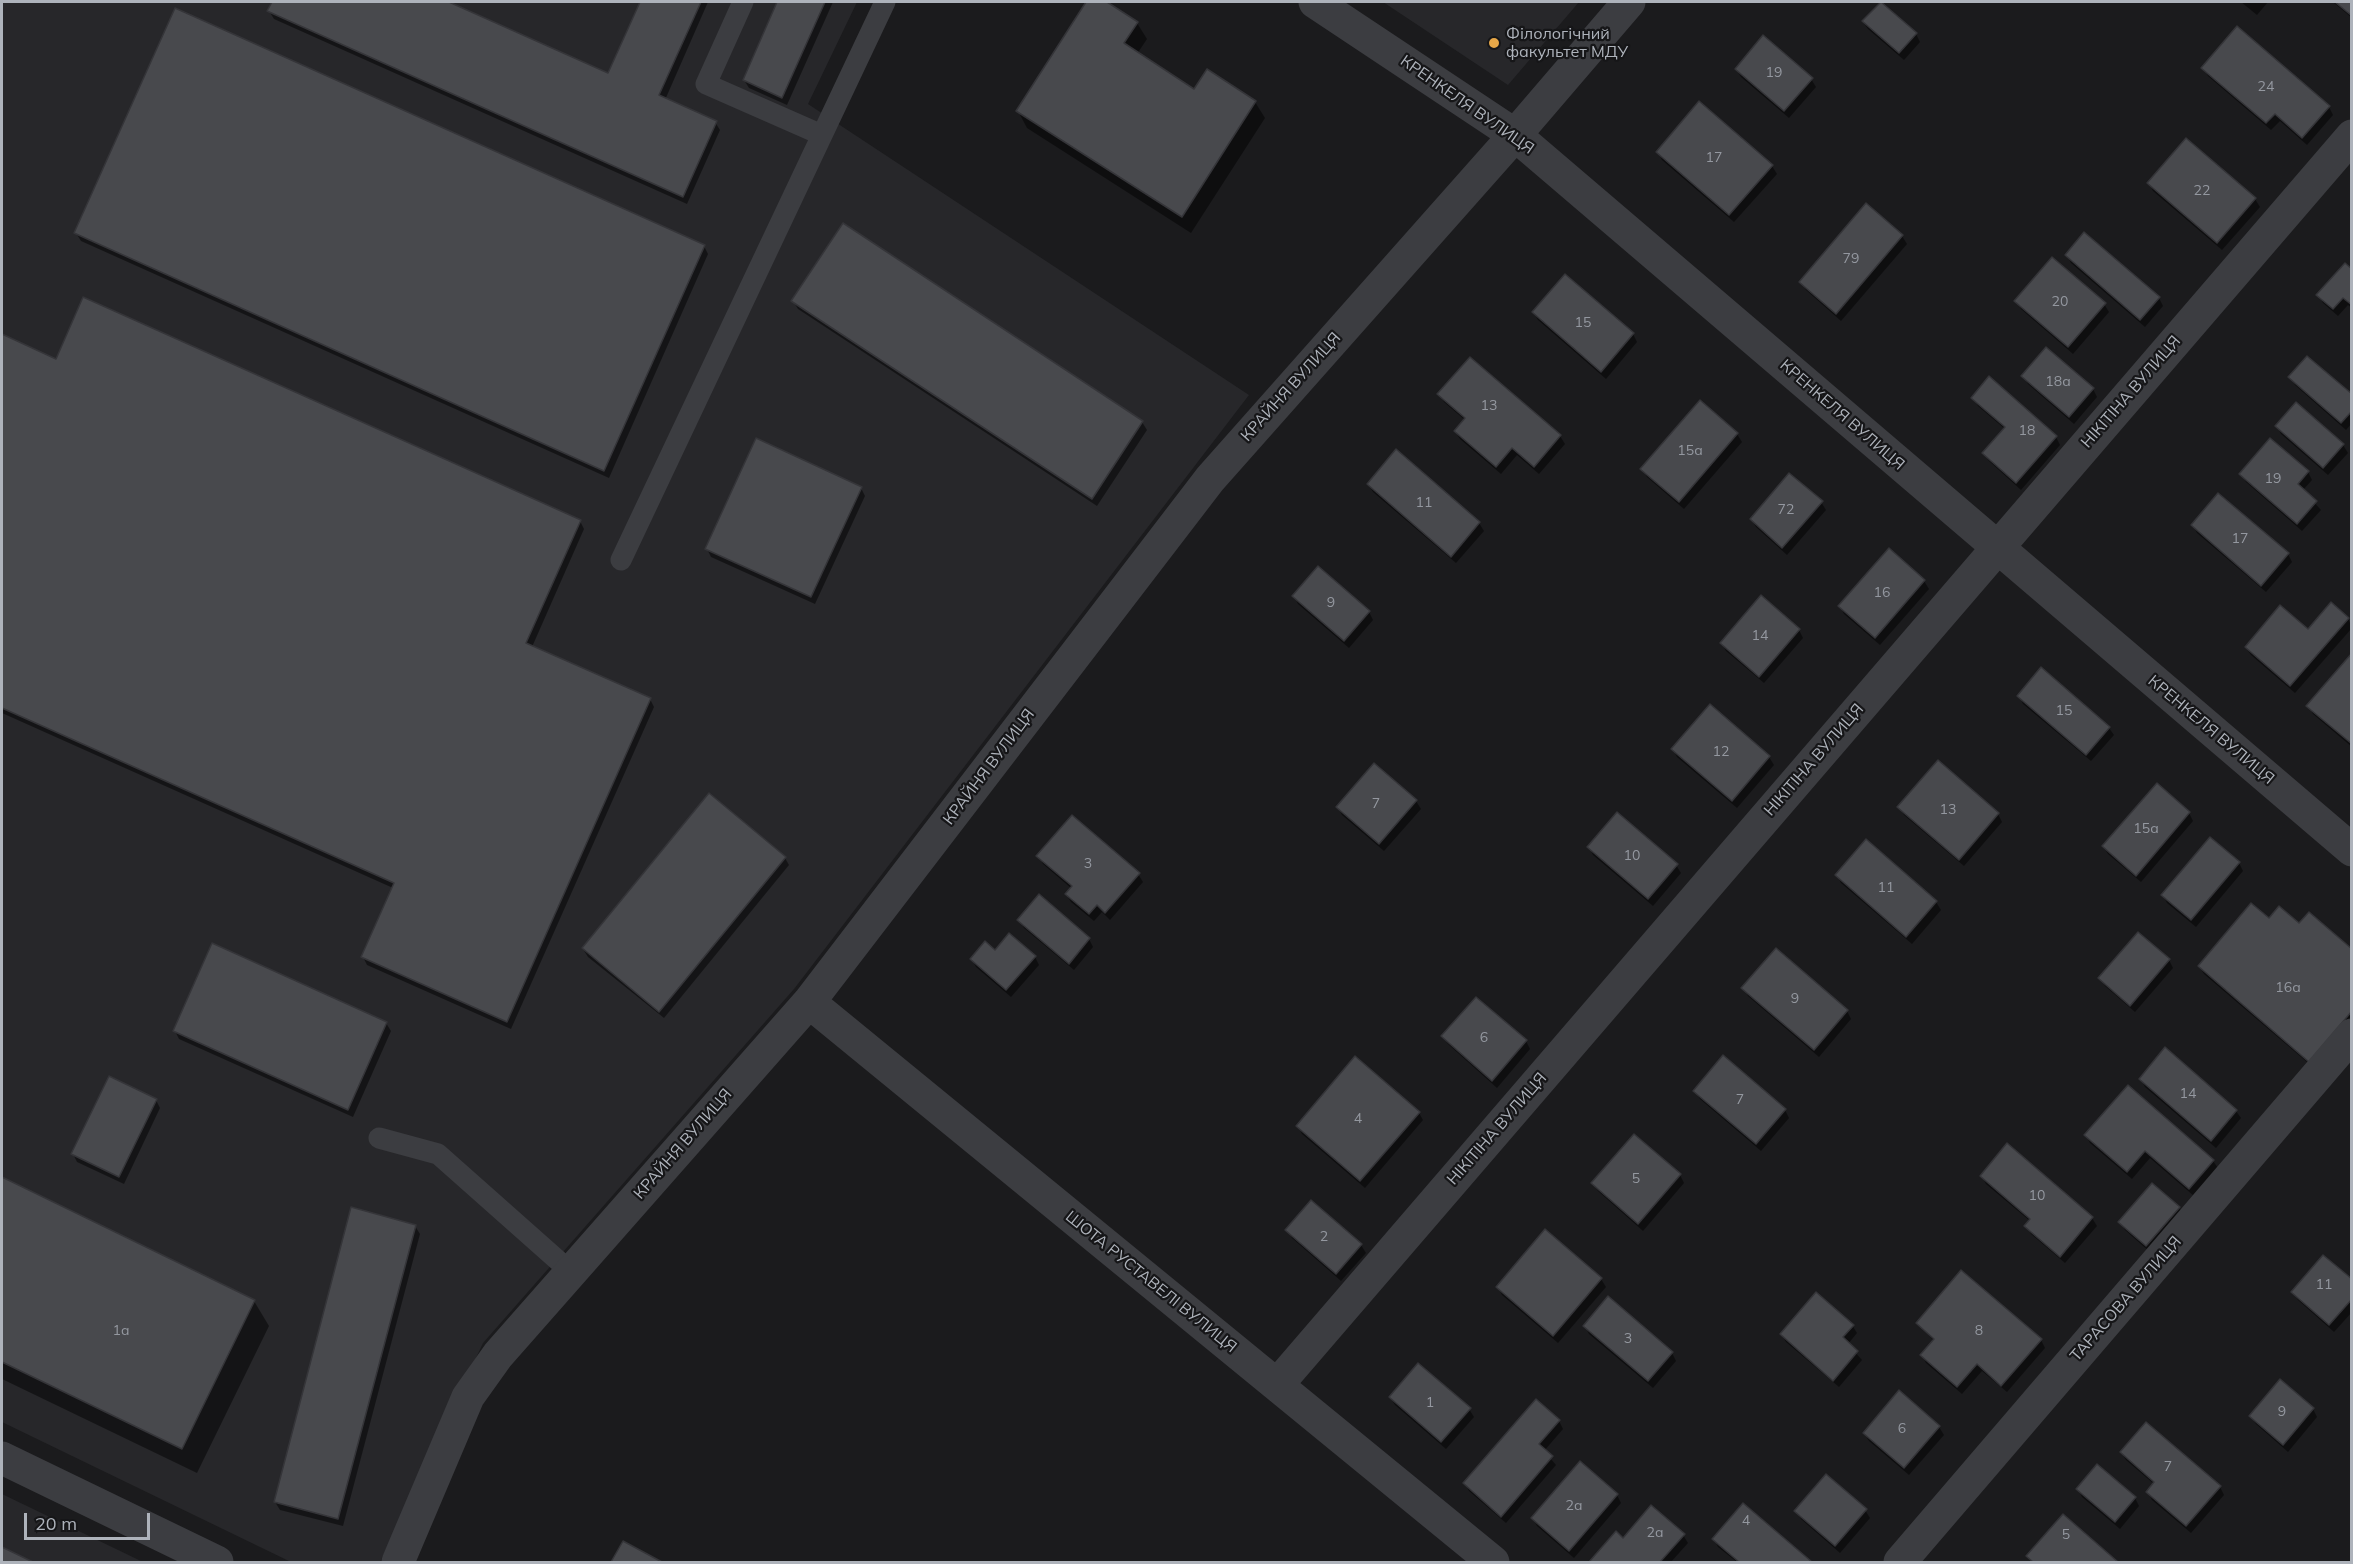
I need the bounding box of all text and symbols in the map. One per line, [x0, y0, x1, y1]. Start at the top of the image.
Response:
place label: Філологічний факультет МДУ [1506, 24, 1628, 62]
marker: Філологічний факультет МДУ [1487, 36, 1501, 50]
street label: КРЕНКЕЛЯ ВУЛИЦЯ [1396, 52, 1538, 158]
house number: 19 [1766, 65, 1782, 81]
house number: 24 [2258, 79, 2274, 95]
house number: 17 [1706, 150, 1722, 166]
house number: 22 [2194, 183, 2210, 199]
house number: 79 [1843, 251, 1859, 267]
house number: 20 [2052, 294, 2068, 310]
house number: 15 [1575, 315, 1591, 331]
street label: КРАЙНЯ ВУЛИЦЯ [1237, 329, 1345, 445]
street label: НІКІТІНА ВУЛИЦЯ [2077, 332, 2185, 452]
street label: КРЕНКЕЛЯ ВУЛИЦЯ [1776, 356, 1908, 474]
house number: 18а [2045, 374, 2071, 390]
house number: 13 [1481, 398, 1497, 414]
house number: 18 [2019, 423, 2035, 439]
house number: 15а [1677, 443, 1703, 459]
house number: 19 [2265, 471, 2281, 487]
house number: 11 [1416, 495, 1432, 511]
house number: 72 [1778, 502, 1794, 518]
house number: 17 [2232, 531, 2248, 547]
house number: 16 [1874, 585, 1890, 601]
house number: 9 [1327, 595, 1335, 611]
house number: 14 [1752, 628, 1768, 644]
street label: КРЕНКЕЛЯ ВУЛИЦЯ [2144, 672, 2278, 788]
street label: НІКІТІНА ВУЛИЦЯ [1760, 700, 1868, 820]
house number: 15 [2056, 703, 2072, 719]
street label: КРАЙНЯ ВУЛИЦЯ [939, 705, 1039, 829]
house number: 12 [1713, 744, 1729, 760]
house number: 7 [1372, 796, 1380, 812]
house number: 13 [1940, 802, 1956, 818]
house number: 15а [2133, 821, 2159, 837]
house number: 10 [1624, 848, 1640, 864]
house number: 3 [1084, 856, 1092, 872]
house number: 11 [1878, 880, 1894, 896]
house number: 16а [2275, 980, 2301, 996]
house number: 9 [1791, 991, 1799, 1007]
house number: 6 [1480, 1030, 1488, 1046]
street label: НІКІТІНА ВУЛИЦЯ [1443, 1069, 1551, 1189]
street label: КРАЙНЯ ВУЛИЦЯ [630, 1085, 736, 1203]
house number: 14 [2180, 1086, 2196, 1102]
house number: 7 [1736, 1092, 1744, 1108]
house number: 4 [1354, 1111, 1362, 1127]
house number: 5 [1632, 1171, 1640, 1187]
house number: 10 [2029, 1188, 2045, 1204]
street label: ШОТА РУСТАВЕЛІ ВУЛИЦЯ [1062, 1207, 1240, 1357]
house number: 2 [1320, 1229, 1328, 1245]
street label: ТАРАСОВА ВУЛИЦЯ [2066, 1233, 2186, 1365]
house number: 11 [2316, 1277, 2332, 1293]
house number: 1а [113, 1323, 129, 1339]
house number: 8 [1975, 1323, 1983, 1339]
house number: 3 [1624, 1331, 1632, 1347]
house number: 1 [1426, 1395, 1434, 1411]
house number: 9 [2278, 1404, 2286, 1420]
house number: 6 [1898, 1421, 1906, 1437]
house number: 7 [2164, 1459, 2172, 1475]
house number: 2а [1566, 1498, 1582, 1514]
scale bar [27, 1501, 153, 1539]
text: 20 m [35, 1512, 77, 1535]
house number: 4 [1742, 1513, 1750, 1529]
house number: 2а [1647, 1525, 1663, 1541]
house number: 5 [2062, 1527, 2070, 1543]

